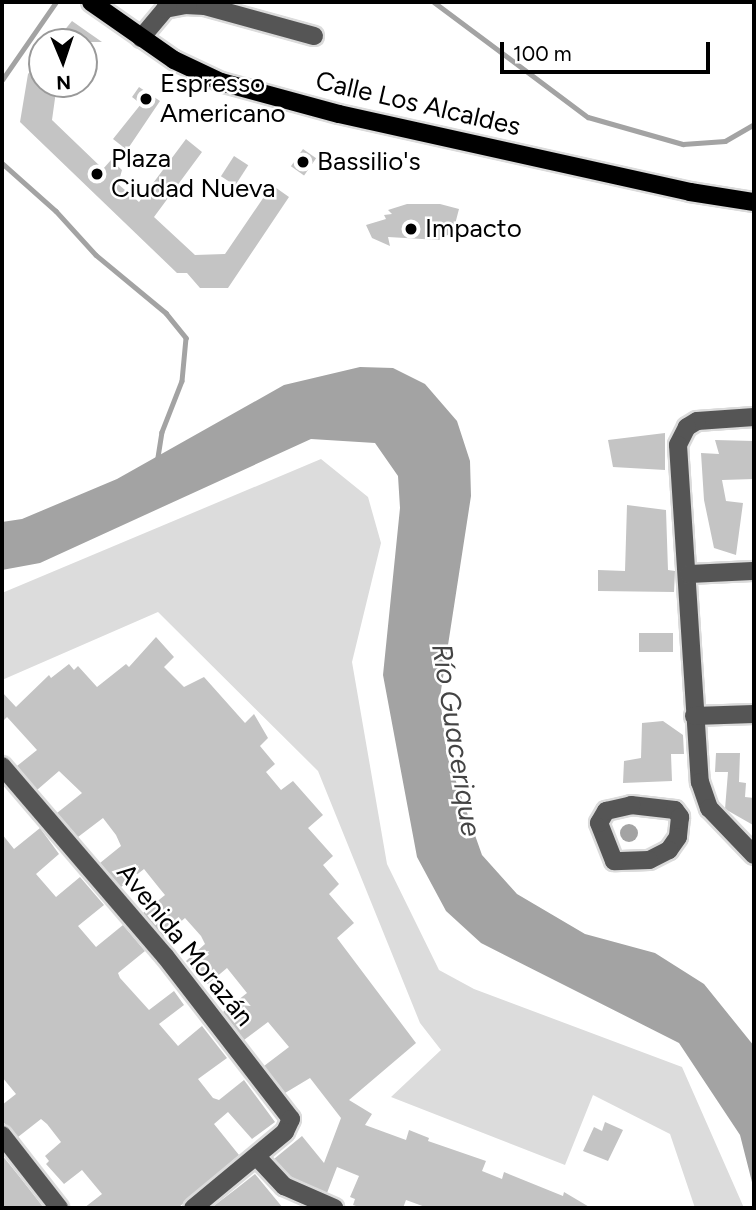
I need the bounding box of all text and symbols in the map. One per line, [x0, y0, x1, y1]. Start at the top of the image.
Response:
north arrow [28, 28, 98, 98]
scale bar [504, 28, 714, 72]
text: 100 m [513, 41, 572, 66]
street label: Calle Los Alcaldes [313, 65, 523, 143]
place label: Espresso Americano [160, 68, 286, 130]
text: N [56, 71, 71, 94]
marker: Espresso Americano [138, 91, 154, 107]
place label: Plaza Ciudad Nueva [111, 143, 275, 204]
place label: Bassilio's [317, 146, 421, 178]
marker: Bassilio's [295, 154, 311, 170]
marker: Plaza Ciudad Nueva [89, 166, 105, 182]
place label: Impacto [425, 213, 522, 245]
marker: Impacto [403, 221, 419, 237]
water label: Río Guacerique [425, 641, 489, 839]
street label: Avenida Morazán [110, 858, 260, 1032]

